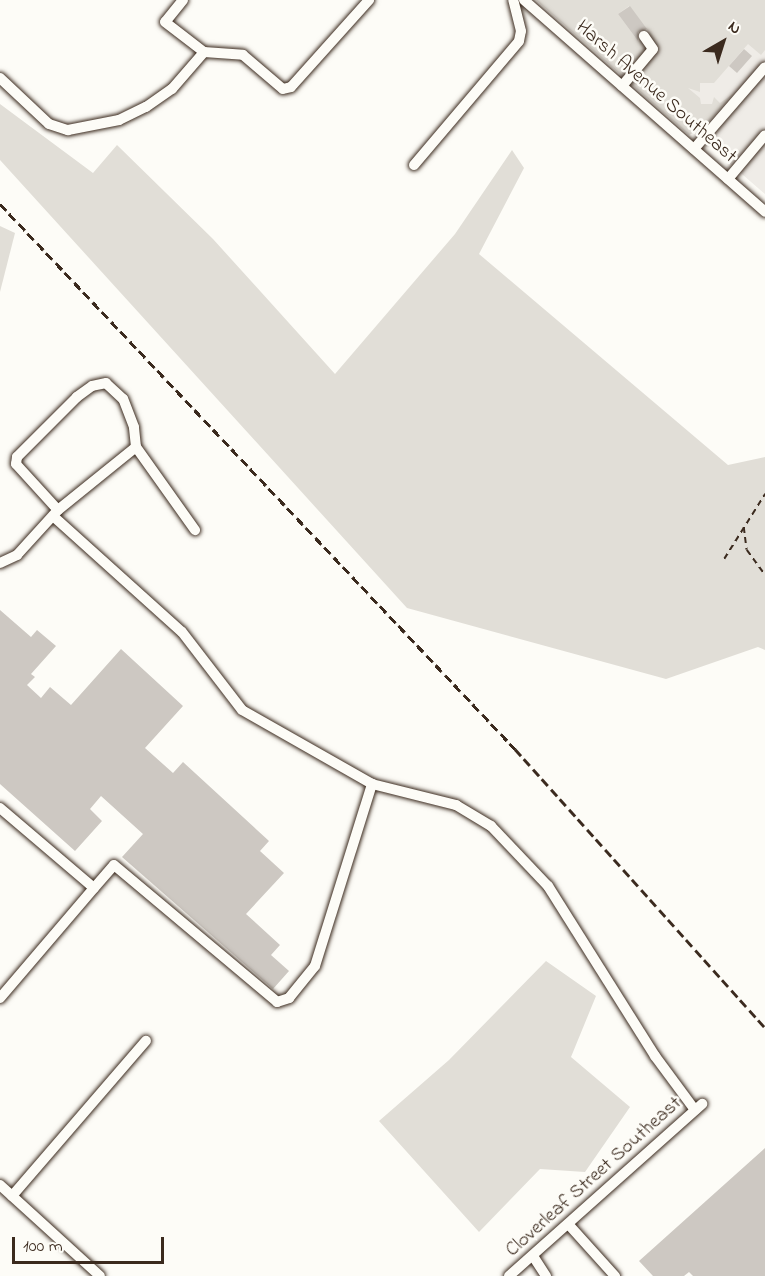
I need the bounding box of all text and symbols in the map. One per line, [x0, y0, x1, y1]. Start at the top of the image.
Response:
north arrow [693, 12, 753, 72]
text: N [723, 15, 746, 41]
street label: Harsh Avenue Southeast [571, 16, 741, 168]
street label: Cloverleaf Street Southeast [501, 1092, 687, 1262]
scale bar [15, 1225, 166, 1263]
text: 100 m [23, 1234, 63, 1260]

